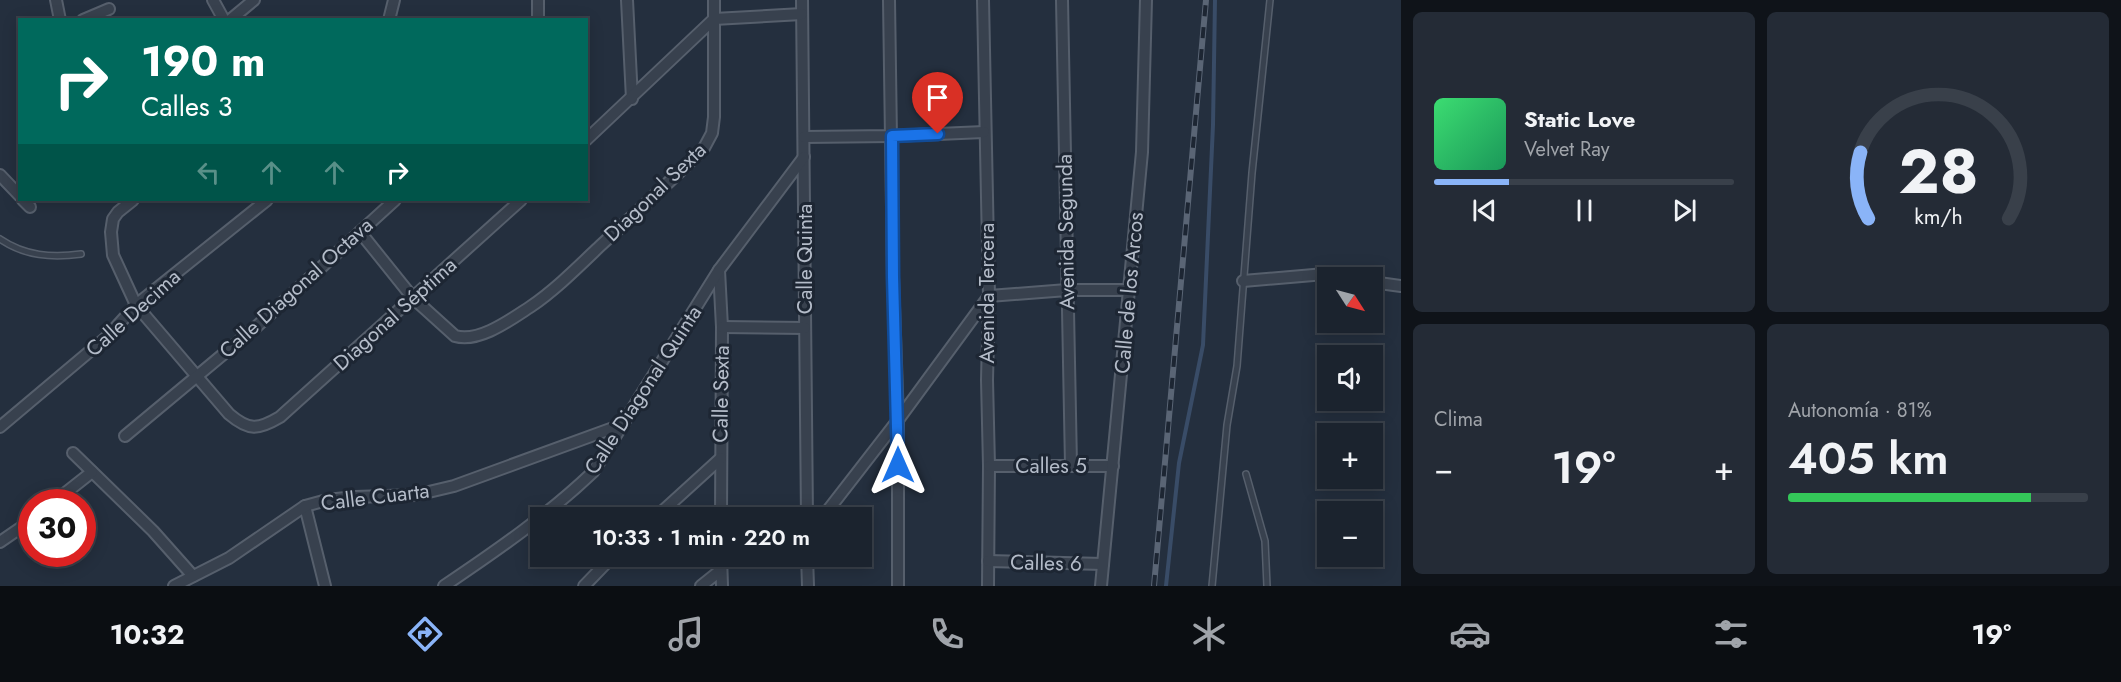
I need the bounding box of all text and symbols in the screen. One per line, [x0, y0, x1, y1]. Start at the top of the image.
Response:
text: 190 m [141, 31, 265, 92]
icon: right [42, 42, 120, 120]
pin [912, 72, 963, 134]
icon: arrive [921, 81, 954, 114]
text: Calles 3 [141, 87, 233, 126]
text: Static Love [1524, 103, 1635, 135]
text: 28 [1898, 126, 1978, 216]
text: Velvet Ray [1524, 135, 1610, 164]
street label: Diagonal Sexta [597, 136, 713, 248]
street label: Avenida Segunda [1050, 154, 1082, 310]
icon: left [192, 156, 225, 189]
icon: ahead [255, 156, 288, 189]
icon: ahead [318, 156, 351, 189]
icon: right [381, 156, 414, 189]
icon: previous [1468, 194, 1501, 227]
icon: pause [1568, 194, 1601, 227]
icon: next [1668, 194, 1701, 227]
text: km/h [1914, 202, 1962, 233]
street label: Calle Quinta [790, 204, 820, 314]
street label: Calle Diagonal Octava [212, 211, 380, 365]
street label: Calle de los Arcos [1107, 211, 1151, 375]
street label: Avenida Tercera [972, 223, 1002, 363]
street label: Diagonal Séptima [327, 250, 463, 378]
street label: Calle Decima [79, 262, 187, 364]
north arrow [1317, 267, 1383, 333]
map controls [1317, 267, 1383, 567]
street label: Calle Diagonal Quinta [577, 300, 709, 480]
street label: Calle Sexta [705, 345, 737, 443]
button: sound [1317, 345, 1383, 411]
text: Autonomía · 81% [1788, 396, 1932, 425]
text: Clima [1434, 405, 1483, 434]
button: + [1317, 423, 1383, 489]
text: 405 km [1788, 426, 1949, 491]
position arrow [866, 433, 930, 497]
text: 19° [1552, 435, 1616, 500]
text: − [1434, 445, 1453, 492]
text: + [1714, 445, 1734, 492]
street label: Calles 5 [1015, 451, 1087, 481]
street label: Calle Cuarta [319, 475, 431, 519]
speed limit sign: 30 [18, 489, 96, 567]
button: − [1317, 501, 1383, 567]
text: 10:33 · 1 min · 220 m [592, 521, 810, 553]
street label: Calles 6 [1010, 547, 1082, 579]
icon: directions [404, 613, 446, 655]
icon: music [665, 613, 707, 655]
icon: phone [926, 613, 968, 655]
icon: climate [1188, 613, 1230, 655]
icon: car [1449, 613, 1491, 655]
icon: filters [1710, 613, 1752, 655]
text: 10:32 [110, 615, 184, 654]
text: 19° [1972, 615, 2011, 654]

